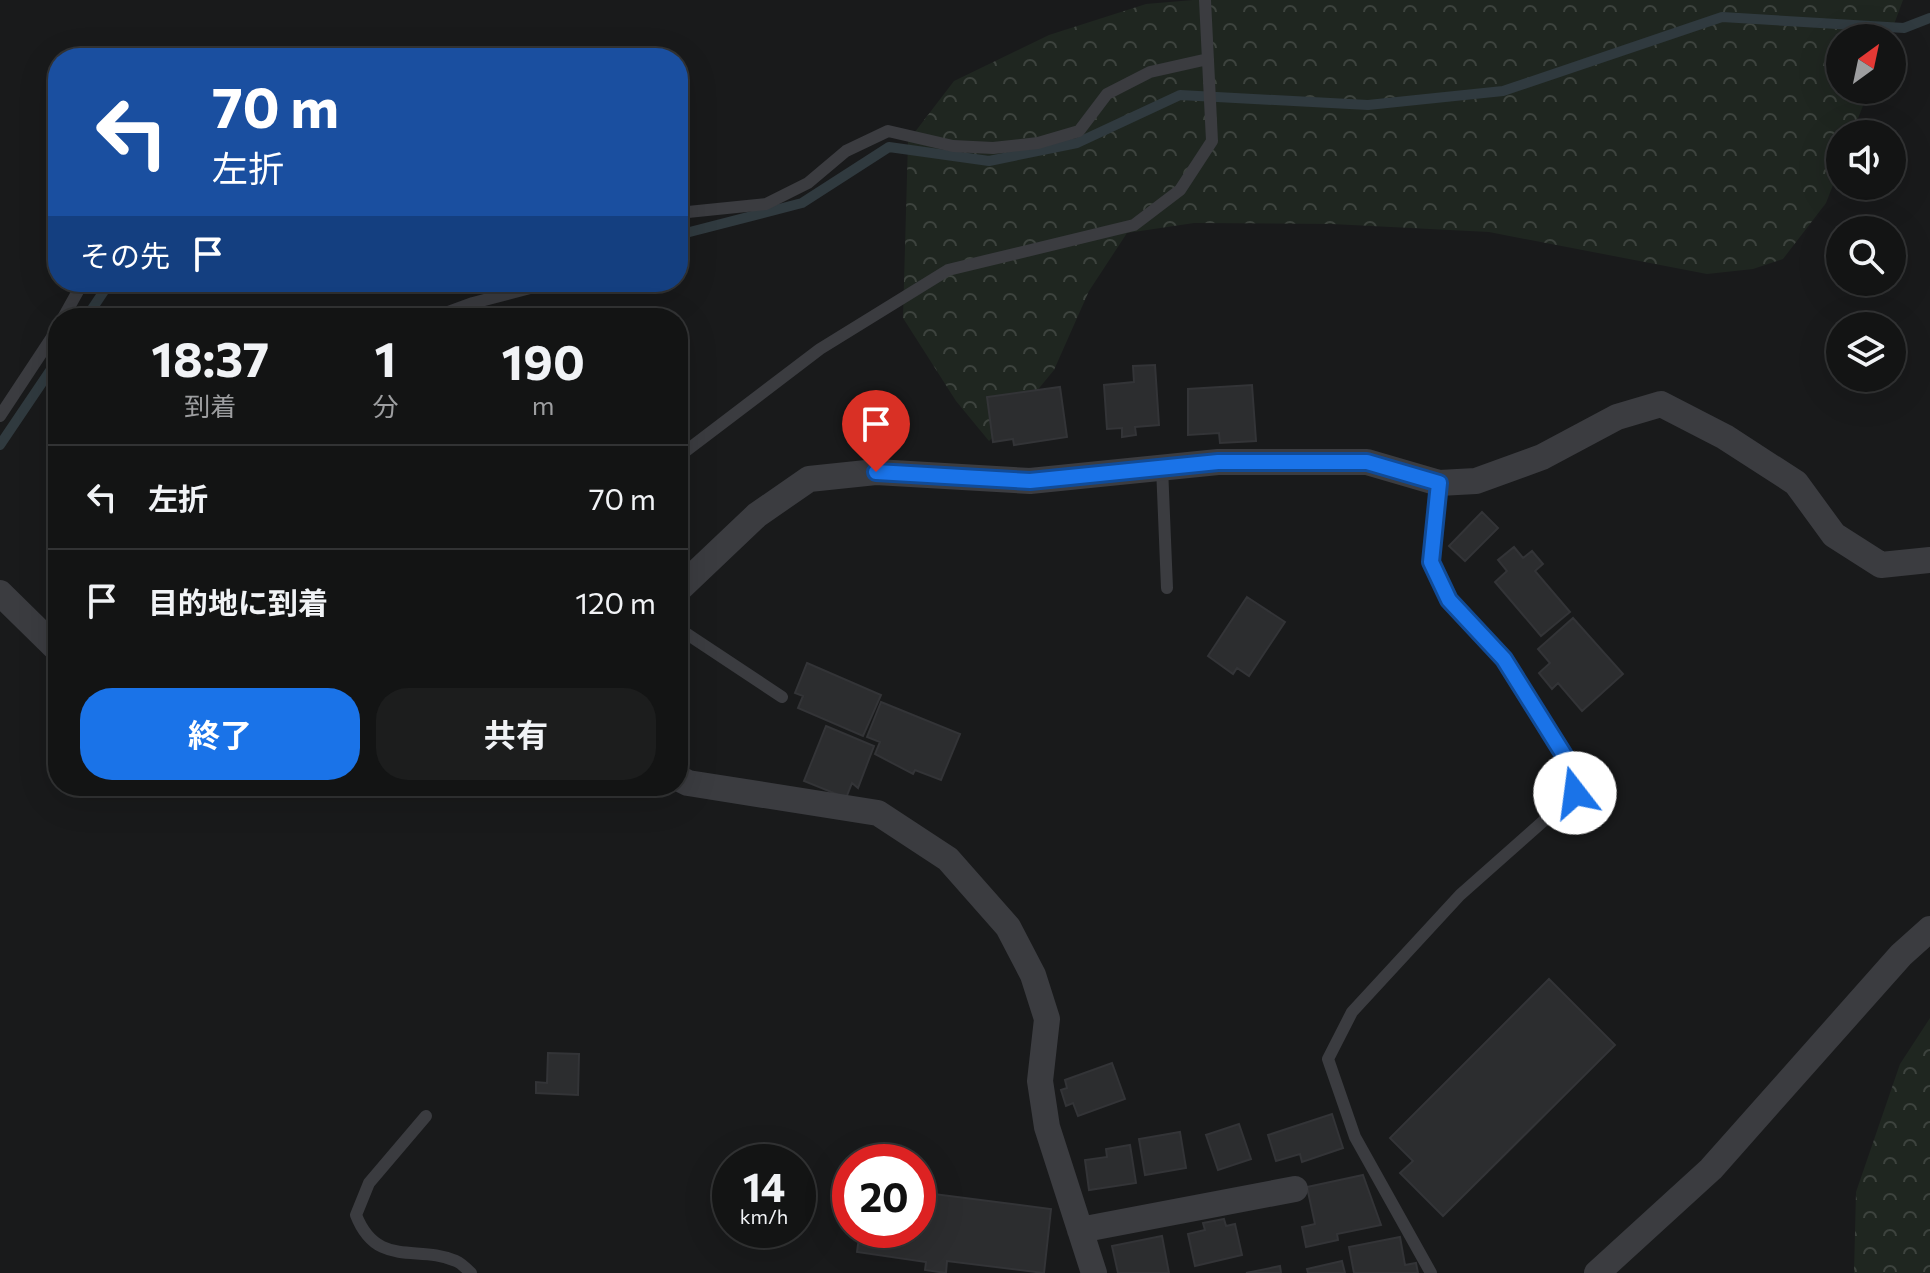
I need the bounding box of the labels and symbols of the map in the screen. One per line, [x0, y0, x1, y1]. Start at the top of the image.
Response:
north arrow [1826, 24, 1906, 104]
pin [842, 390, 910, 472]
position arrow [1533, 751, 1617, 835]
speed limit sign: 20 [832, 1144, 936, 1248]

